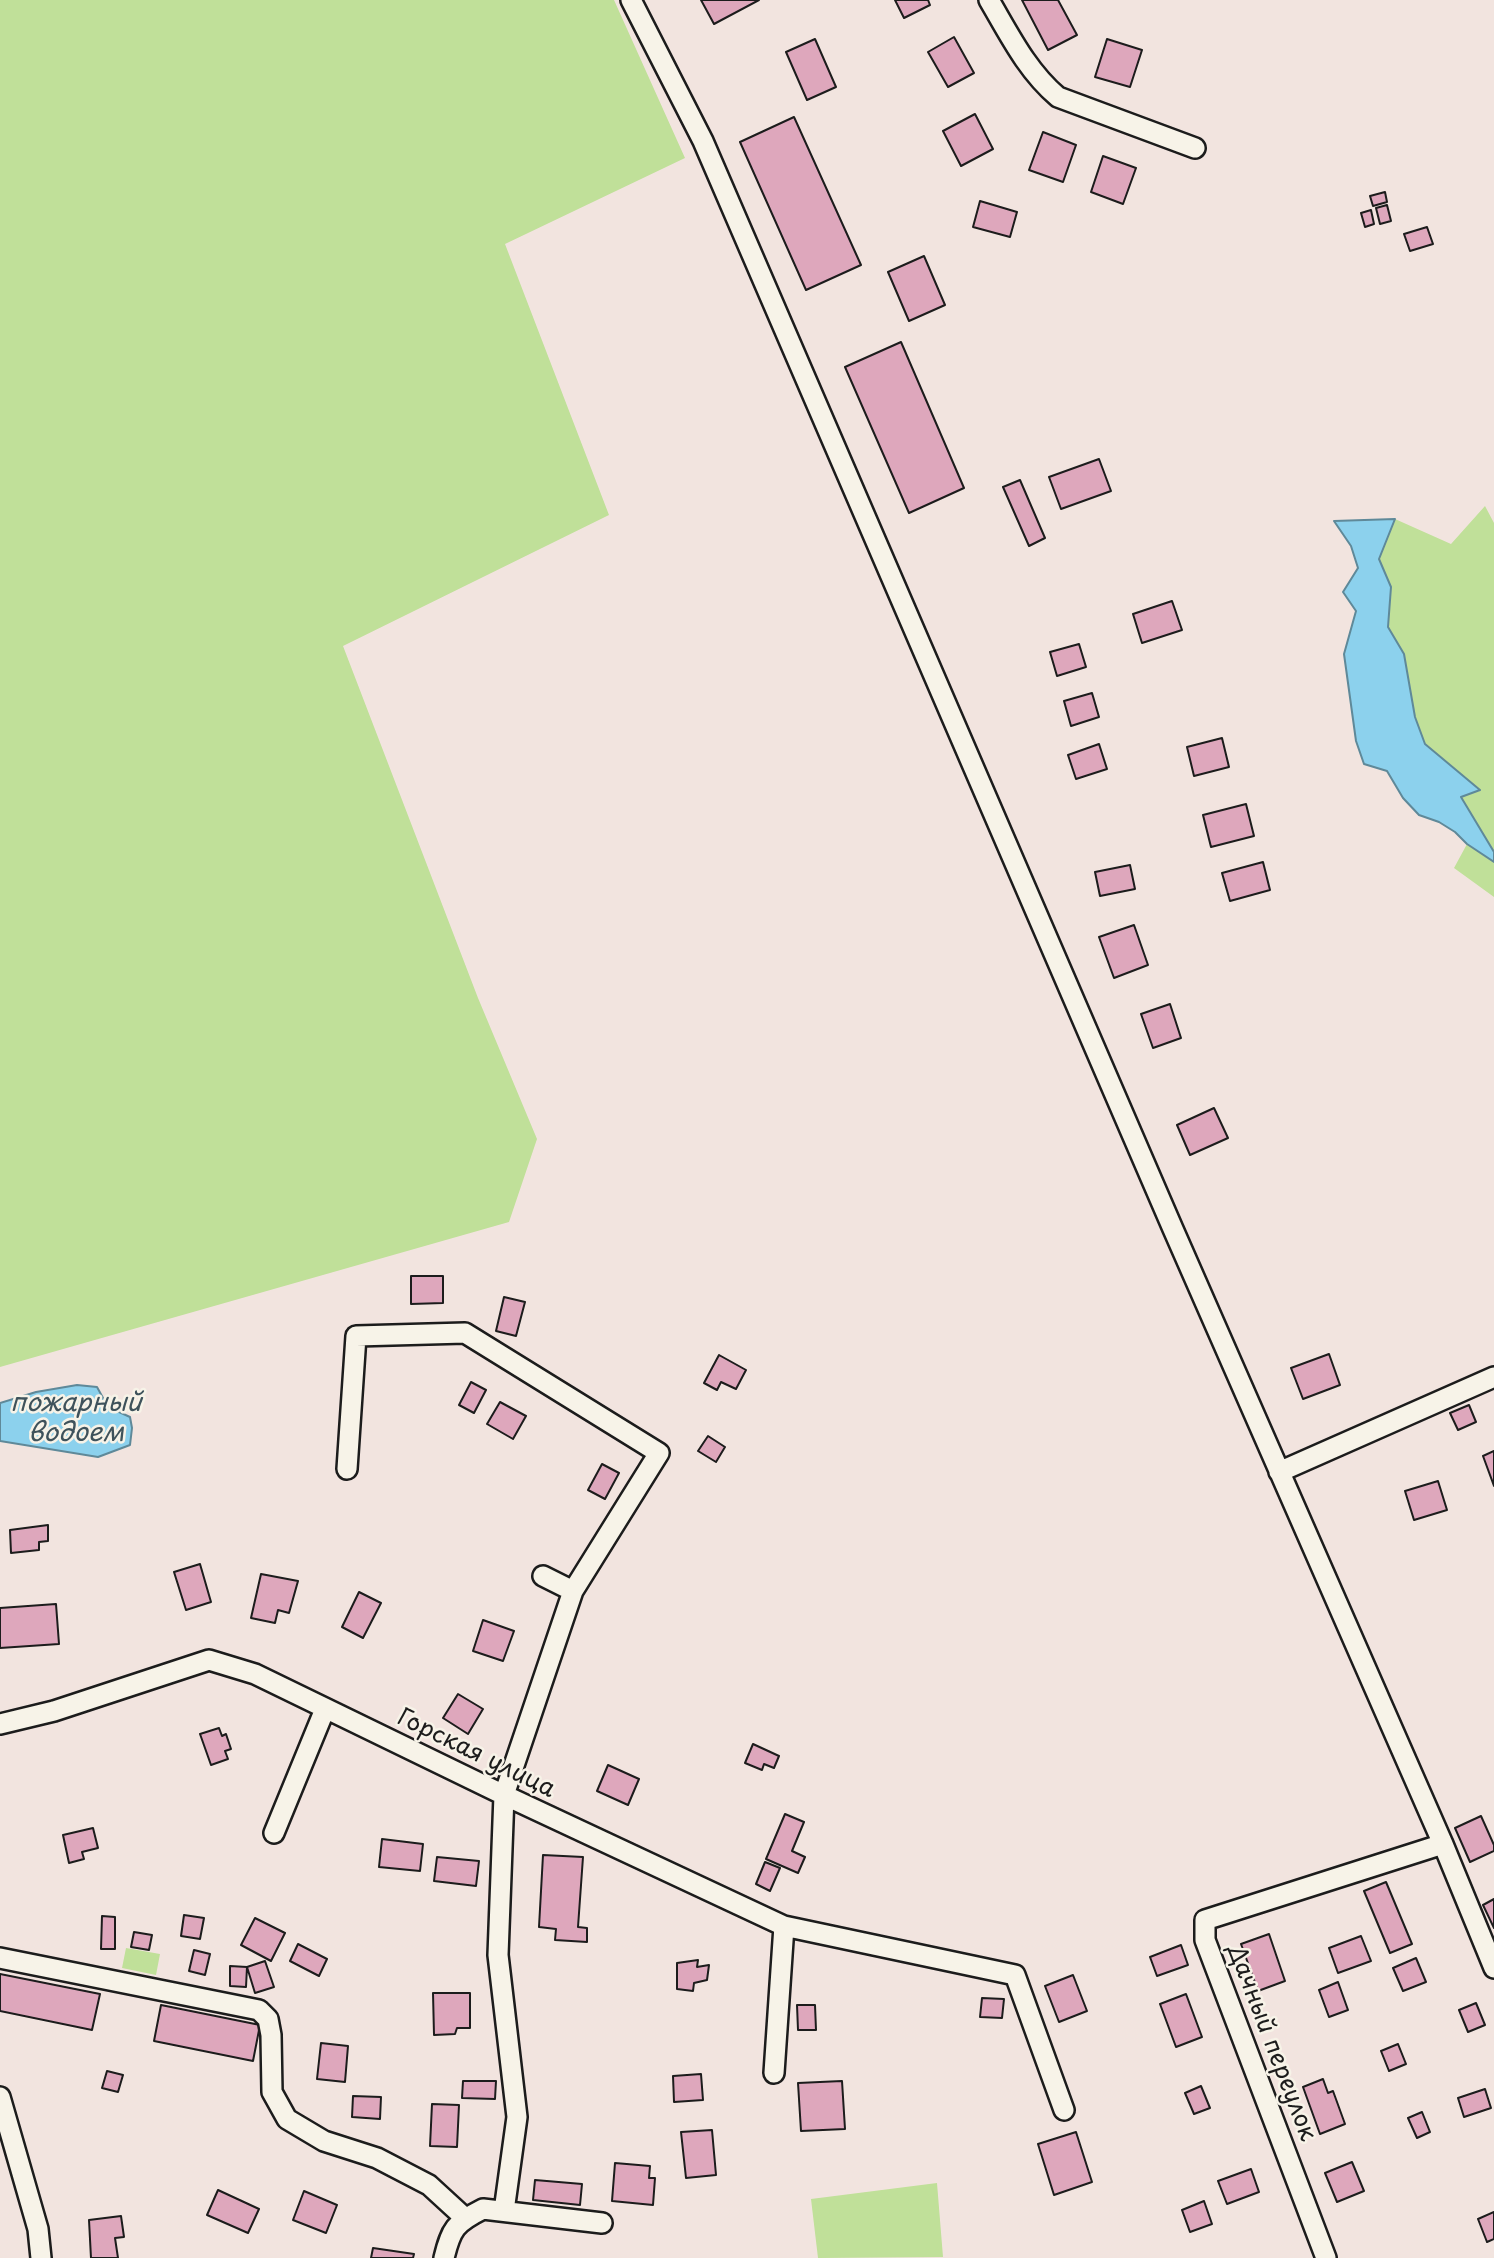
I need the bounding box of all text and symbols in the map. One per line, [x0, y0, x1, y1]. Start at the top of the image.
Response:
water label: пожарный водоем [10, 1388, 142, 1450]
street label: Горская улица [392, 1703, 560, 1805]
street label: Дачный переулок [1220, 1941, 1322, 2145]

